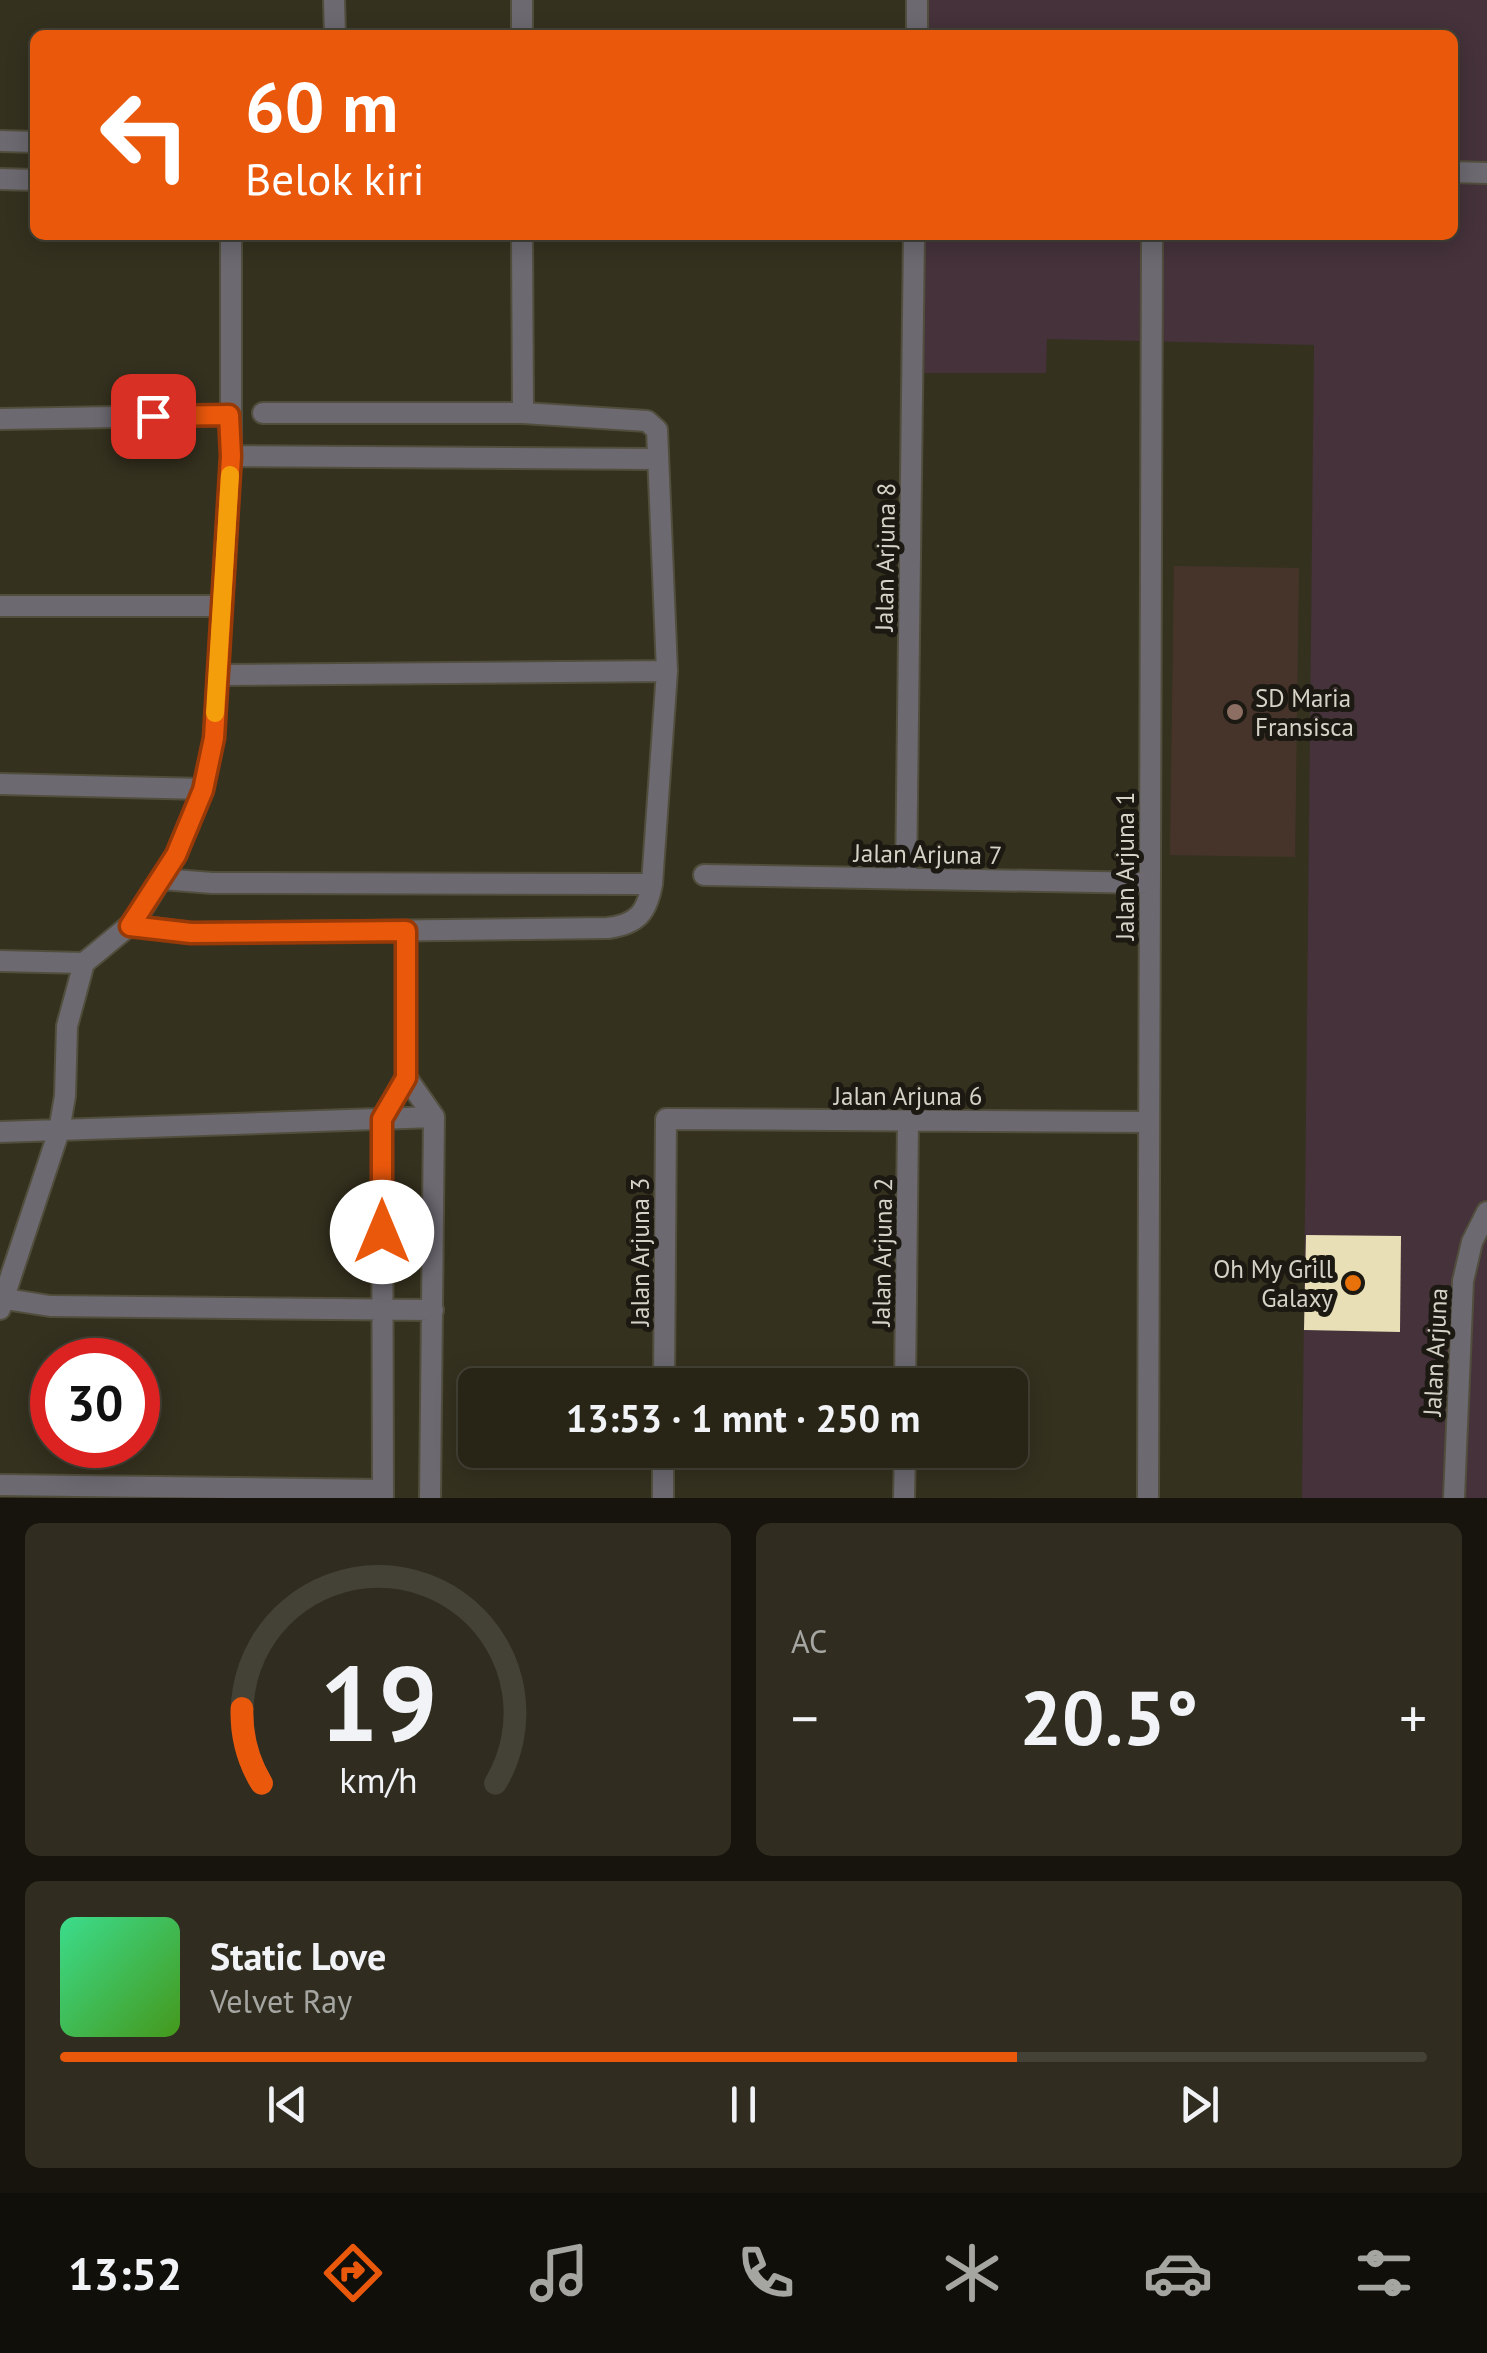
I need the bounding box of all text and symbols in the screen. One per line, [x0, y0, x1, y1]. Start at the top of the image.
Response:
text: 60 m [245, 61, 398, 151]
icon: left [80, 70, 210, 200]
text: Belok kiri [245, 149, 425, 207]
pin [111, 374, 196, 459]
icon: arrive [126, 389, 181, 444]
street label: Jalan Arjuna 8 [868, 482, 902, 633]
place label: SD Maria Fransisca [1255, 682, 1354, 743]
marker: SD Maria Fransisca [1224, 701, 1246, 723]
street label: Jalan Arjuna 1 [1109, 792, 1141, 941]
street label: Jalan Arjuna 7 [852, 837, 1003, 871]
street label: Jalan Arjuna 6 [833, 1080, 982, 1112]
street label: Jalan Arjuna 2 [865, 1177, 899, 1328]
street label: Jalan Arjuna 3 [624, 1178, 656, 1327]
position arrow [330, 1180, 434, 1284]
place label: Oh My Grill Galaxy [1213, 1253, 1334, 1314]
marker: Oh My Grill Galaxy [1342, 1272, 1364, 1294]
street label: Jalan Arjuna [1416, 1287, 1454, 1418]
speed limit sign: 30 [30, 1338, 160, 1468]
text: 13:53 · 1 mnt · 250 m [566, 1393, 920, 1442]
text: AC [791, 1620, 827, 1662]
text: 19 [319, 1635, 437, 1770]
text: 20.5° [1020, 1669, 1198, 1766]
text: − [791, 1682, 819, 1753]
text: + [1399, 1682, 1427, 1753]
text: km/h [339, 1757, 417, 1803]
text: Static Love [210, 1931, 386, 1980]
text: Velvet Ray [210, 1980, 352, 2022]
icon: previous [260, 2077, 315, 2132]
icon: pause [716, 2077, 771, 2132]
icon: next [1172, 2077, 1227, 2132]
icon: directions [318, 2238, 388, 2308]
icon: music [524, 2238, 594, 2308]
icon: phone [731, 2238, 801, 2308]
icon: climate [937, 2238, 1007, 2308]
icon: car [1143, 2238, 1213, 2308]
icon: filters [1349, 2238, 1419, 2308]
text: 13:52 [68, 2244, 182, 2302]

